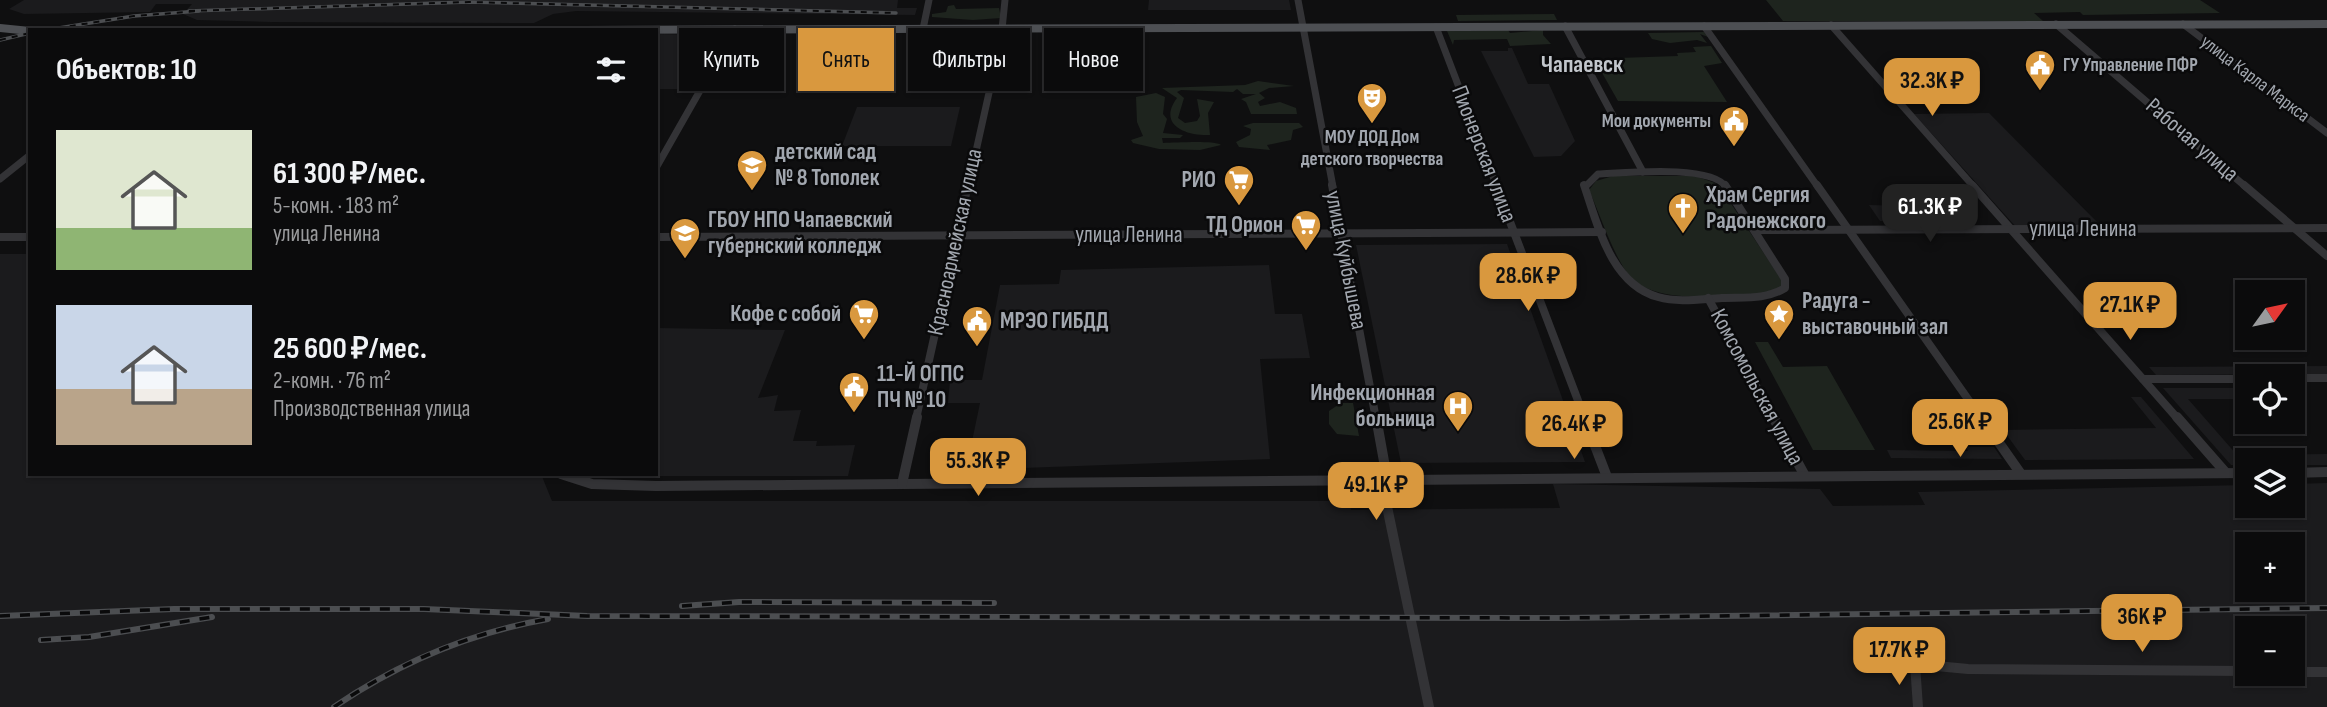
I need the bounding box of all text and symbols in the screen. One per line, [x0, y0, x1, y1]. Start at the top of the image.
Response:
chip: Купить [679, 28, 784, 91]
chip: Снять [798, 28, 894, 91]
chip: Фильтры [908, 28, 1030, 91]
chip: Новое [1044, 28, 1143, 91]
street label: улица Карла Маркса [2196, 31, 2314, 127]
public building icon: ГУ Управление ПФР [2023, 48, 2057, 92]
district label: Чапаевск [1541, 50, 1624, 79]
icon: filters [592, 51, 630, 89]
text: Объектов: 10 [56, 52, 197, 88]
place label: ГУ Управление ПФР [2063, 54, 2198, 77]
pin: 32.3K ₽ [1867, 58, 1997, 118]
text: 32.3K ₽ [1900, 67, 1964, 95]
theatre icon: МОУ ДОД Дом детского творчества [1355, 81, 1389, 125]
street label: Пионерская улица [1445, 82, 1523, 226]
street label: Рабочая улица [2140, 92, 2244, 188]
public building icon: Мои документы [1717, 104, 1751, 148]
place label: Мои документы [1602, 110, 1711, 133]
place label: МОУ ДОД Дом детского творчества [1301, 126, 1443, 171]
place label: детский сад № 8 Тополек [775, 138, 880, 192]
street label: Красноармейская улица [922, 146, 988, 338]
school or university icon: детский сад № 8 Тополек [735, 148, 769, 192]
text: 61 300 ₽/мес. [273, 156, 426, 192]
icon: home [112, 158, 196, 242]
supermarket icon: РИО [1222, 163, 1256, 207]
place label: РИО [1181, 166, 1216, 194]
place label: Храм Сергия Радонежского [1705, 181, 1826, 235]
pin: 61.3K ₽ [1865, 184, 1995, 244]
street label: улица Куйбышева [1319, 188, 1373, 332]
church icon: Храм Сергия Радонежского [1666, 191, 1700, 235]
text: 5-комн. · 183 m² [273, 192, 399, 220]
text: 61.3K ₽ [1898, 193, 1962, 221]
place label: ГБОУ НПО Чапаевский губернский колледж [708, 206, 893, 260]
supermarket icon: ТД Орион [1289, 208, 1323, 252]
place label: ТД Орион [1206, 211, 1283, 239]
street label: улица Ленина [2029, 215, 2137, 243]
school or university icon: ГБОУ НПО Чапаевский губернский колледж [668, 216, 702, 260]
text: улица Ленина [273, 220, 380, 248]
street label: улица Ленина [1075, 221, 1183, 249]
pin: 28.6K ₽ [1463, 254, 1593, 313]
text: 28.6K ₽ [1496, 262, 1560, 290]
north arrow [2235, 280, 2305, 350]
map controls [2235, 280, 2305, 686]
pin: 27.1K ₽ [2065, 282, 2195, 342]
place label: Радуга - выставочный зал [1802, 287, 1948, 341]
text: 27.1K ₽ [2100, 291, 2160, 319]
supermarket icon: Кофе с собой [847, 297, 881, 341]
place icon: Радуга - выставочный зал [1762, 297, 1796, 341]
place label: Кофе с собой [730, 300, 841, 328]
public building icon: МРЭО ГИБДД [960, 304, 994, 348]
street label: Комсомольская улица [1704, 304, 1810, 470]
place label: МРЭО ГИБДД [1000, 307, 1108, 335]
text: 25 600 ₽/мес. [273, 331, 427, 367]
icon: home [112, 333, 196, 417]
place label: 11-Й ОГПС ПЧ № 10 [877, 360, 964, 414]
button: locate [2235, 364, 2305, 434]
text: 2-комн. · 76 m² [273, 367, 391, 395]
public building icon: 11-Й ОГПС ПЧ № 10 [837, 370, 871, 414]
place label: Инфекционная больница [1310, 379, 1435, 433]
hospital icon: Инфекционная больница [1441, 389, 1475, 433]
text: Производственная улица [273, 395, 470, 423]
pin: 25.6K ₽ [1895, 400, 2025, 459]
pin: 26.4K ₽ [1509, 402, 1639, 461]
text: 25.6K ₽ [1928, 408, 1992, 436]
text: 26.4K ₽ [1542, 410, 1606, 438]
pin: 55.3K ₽ [913, 438, 1043, 498]
text: 55.3K ₽ [946, 447, 1010, 475]
button: layers [2235, 448, 2305, 518]
pin: 49.1K ₽ [1311, 462, 1441, 522]
text: 49.1K ₽ [1344, 471, 1408, 499]
button: + [2235, 532, 2305, 602]
pin: 36K ₽ [2093, 594, 2191, 654]
text: 36K ₽ [2117, 603, 2167, 631]
button: − [2235, 616, 2305, 686]
pin: 17.7K ₽ [1834, 628, 1964, 687]
text: 17.7K ₽ [1869, 636, 1929, 664]

